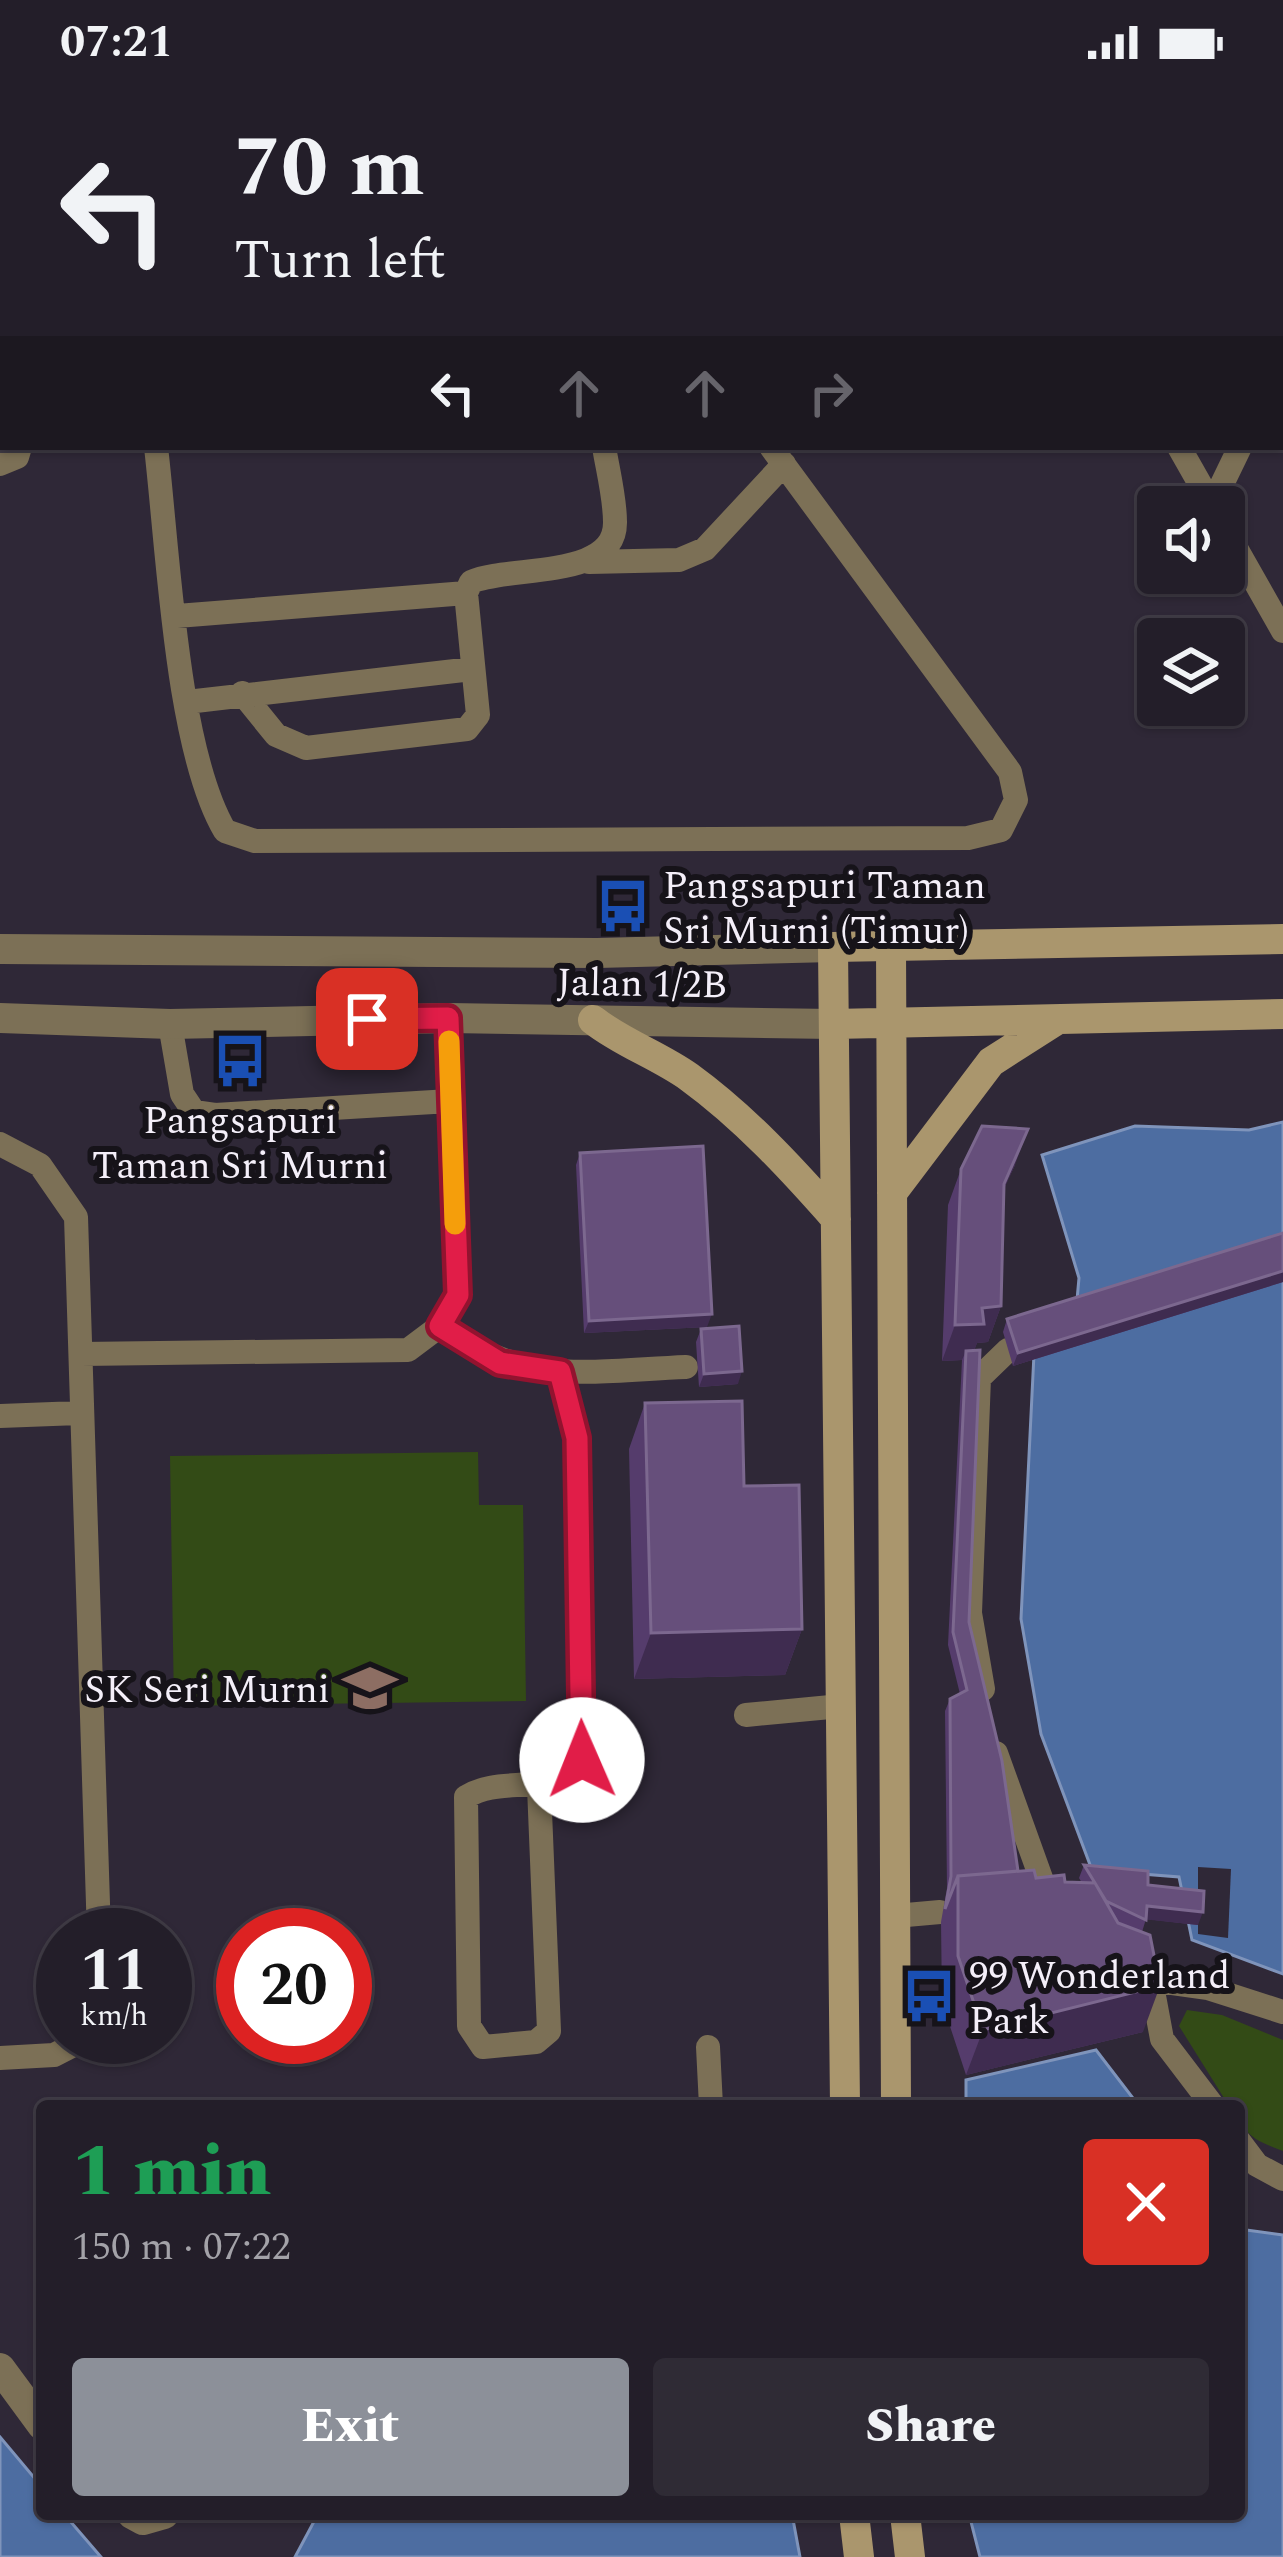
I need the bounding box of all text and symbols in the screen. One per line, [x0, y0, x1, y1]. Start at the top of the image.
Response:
text: 07:21 [60, 8, 173, 77]
text: 70 m [234, 105, 425, 233]
icon: left [36, 132, 192, 288]
text: Turn left [234, 220, 446, 302]
icon: left [420, 360, 486, 426]
icon: ahead [546, 360, 612, 426]
icon: ahead [672, 360, 738, 426]
icon: right [798, 360, 864, 426]
map controls [1137, 486, 1245, 726]
button: sound [1137, 486, 1245, 594]
button: layers [1137, 618, 1245, 726]
place label: Pangsapuri Taman Sri Murni (Timur) [663, 857, 986, 961]
bus stop icon: Pangsapuri Taman Sri Murni (Timur) [594, 877, 652, 935]
street label: Jalan 1/2B [556, 954, 728, 1015]
pin [316, 968, 418, 1070]
icon: arrive [334, 986, 400, 1052]
bus stop icon: Pangsapuri Taman Sri Murni [211, 1032, 269, 1090]
place label: Pangsapuri Taman Sri Murni [92, 1092, 388, 1196]
school or university icon: SK Seri Murni [341, 1659, 399, 1717]
place label: SK Seri Murni [84, 1661, 330, 1720]
position arrow [519, 1697, 645, 1823]
speed limit sign: 20 [216, 1908, 372, 2064]
text: 11 [80, 1925, 148, 2017]
place label: 99 Wonderland Park [969, 1947, 1230, 2051]
bus stop icon: 99 Wonderland Park [900, 1967, 958, 2025]
text: km/h [80, 1993, 148, 2039]
text: 1 min [72, 2118, 271, 2227]
button: close [1083, 2139, 1209, 2265]
text: 150 m · 07:22 [72, 2218, 291, 2277]
button: Exit [72, 2358, 629, 2496]
button: Share [653, 2358, 1209, 2496]

